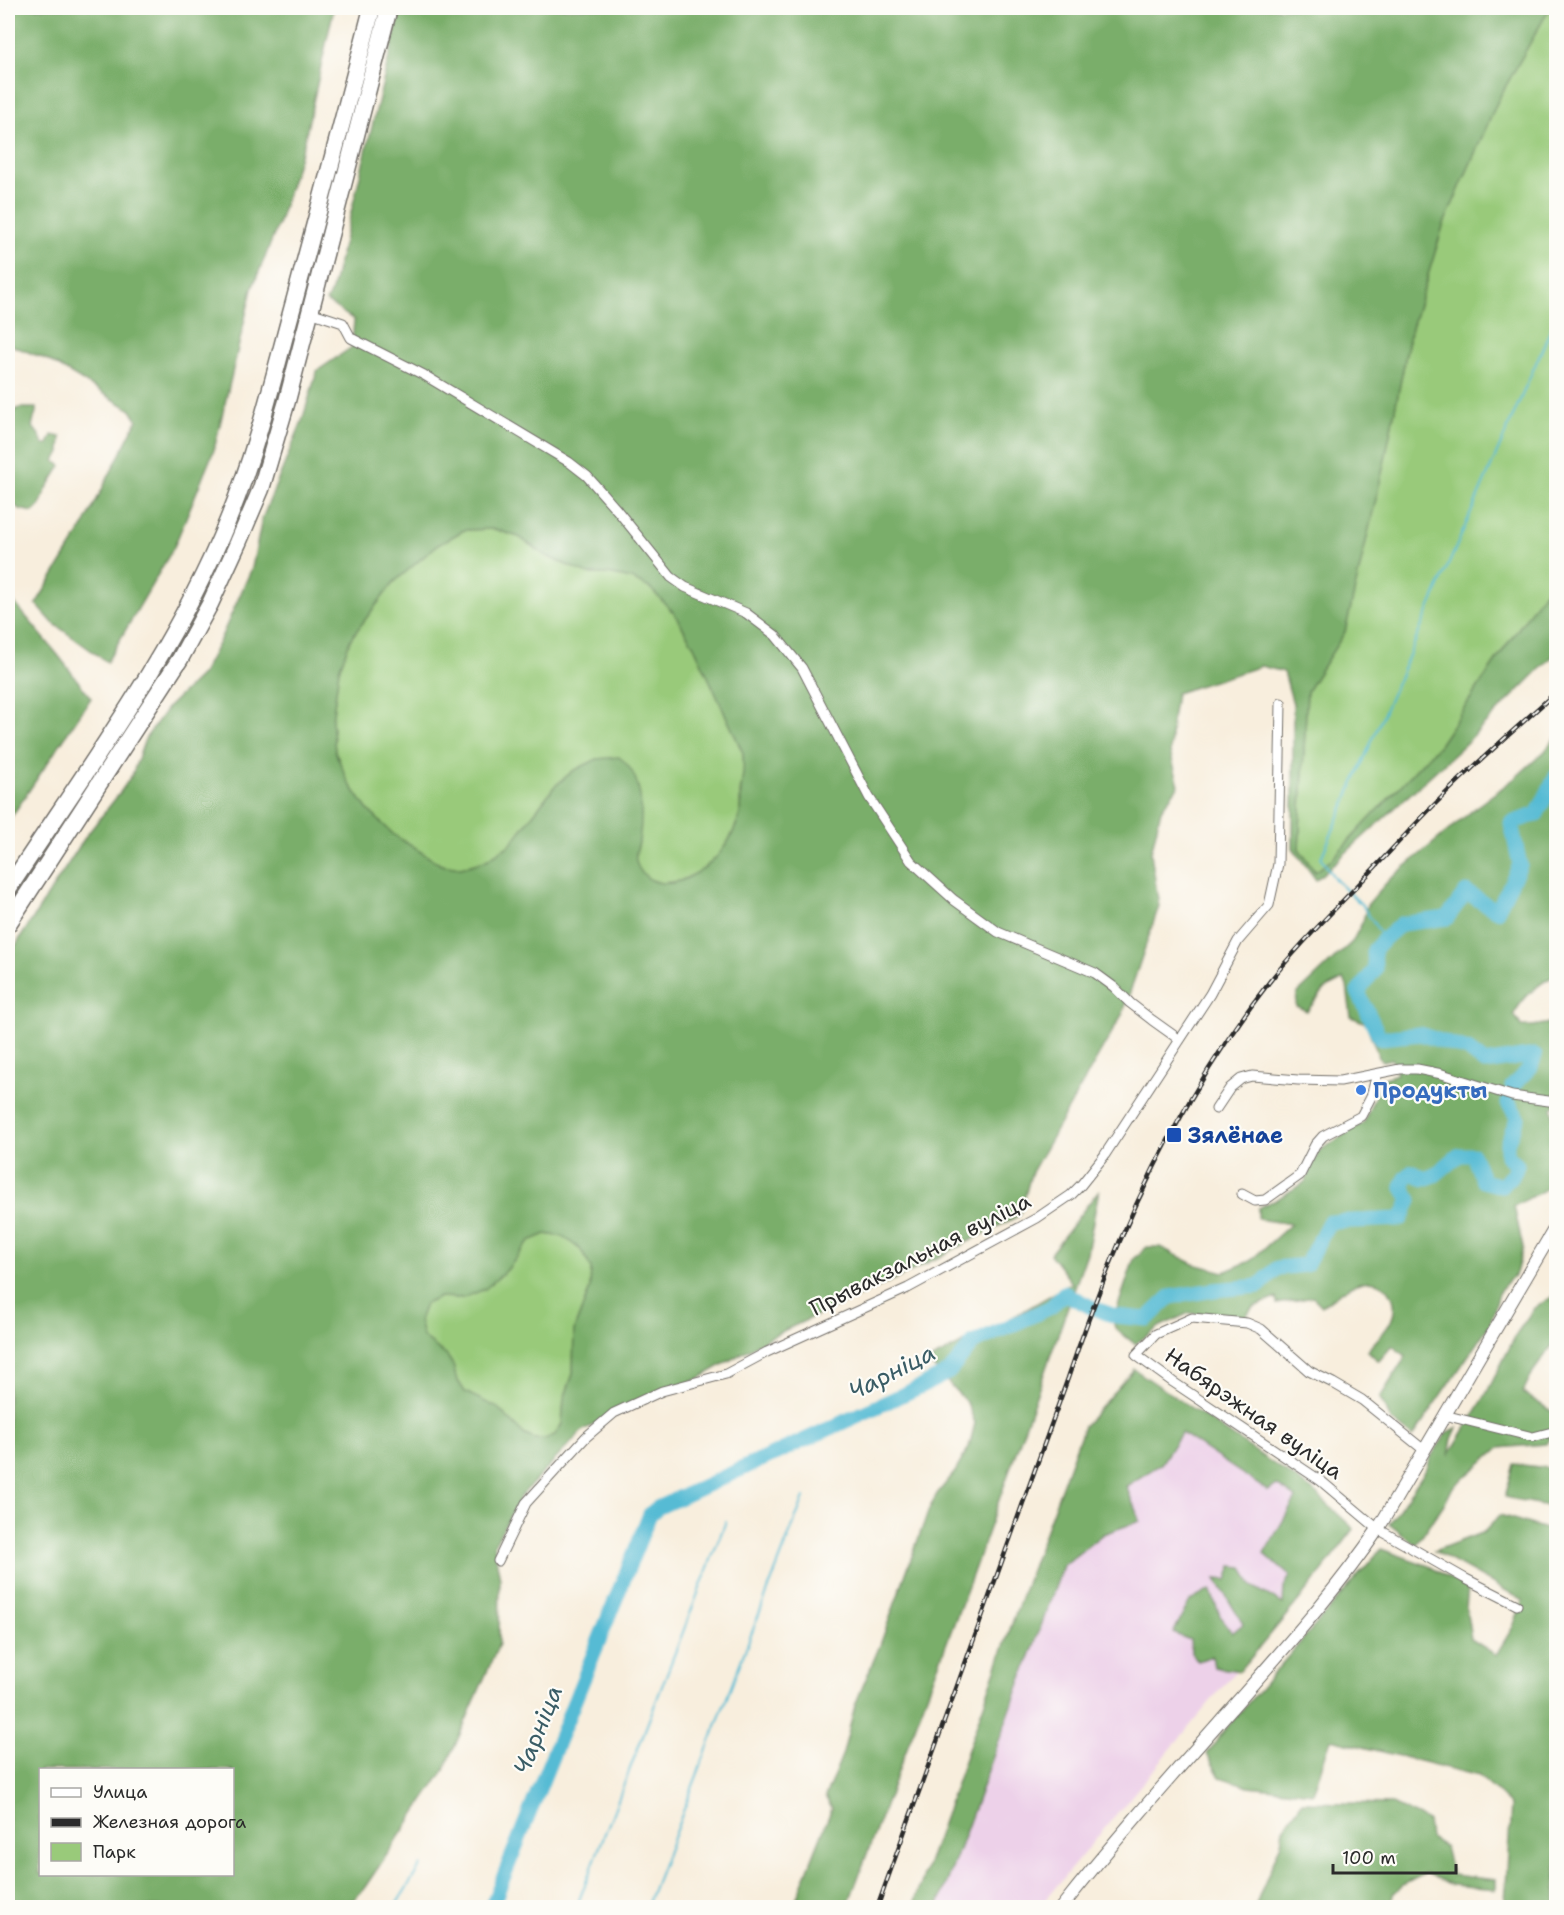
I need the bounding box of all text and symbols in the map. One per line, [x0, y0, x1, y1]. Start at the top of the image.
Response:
place label: Продукты [1373, 1076, 1487, 1105]
marker: Продукты [1354, 1083, 1368, 1097]
place label: Зялёнае [1188, 1121, 1283, 1150]
marker: Зялёнае [1165, 1126, 1183, 1144]
street label: Прывакзальная вуліца [805, 1186, 1036, 1323]
water label: Чарніца [843, 1337, 941, 1407]
street label: Набярэжная вуліца [1159, 1341, 1349, 1486]
water label: Чарніца [506, 1681, 570, 1779]
legend [39, 1768, 234, 1876]
text: Улица [93, 1780, 147, 1804]
text: Железная дорога [93, 1810, 246, 1834]
scale bar [1333, 1837, 1456, 1875]
text: Парк [93, 1840, 136, 1864]
text: 100 m [1342, 1846, 1396, 1870]

